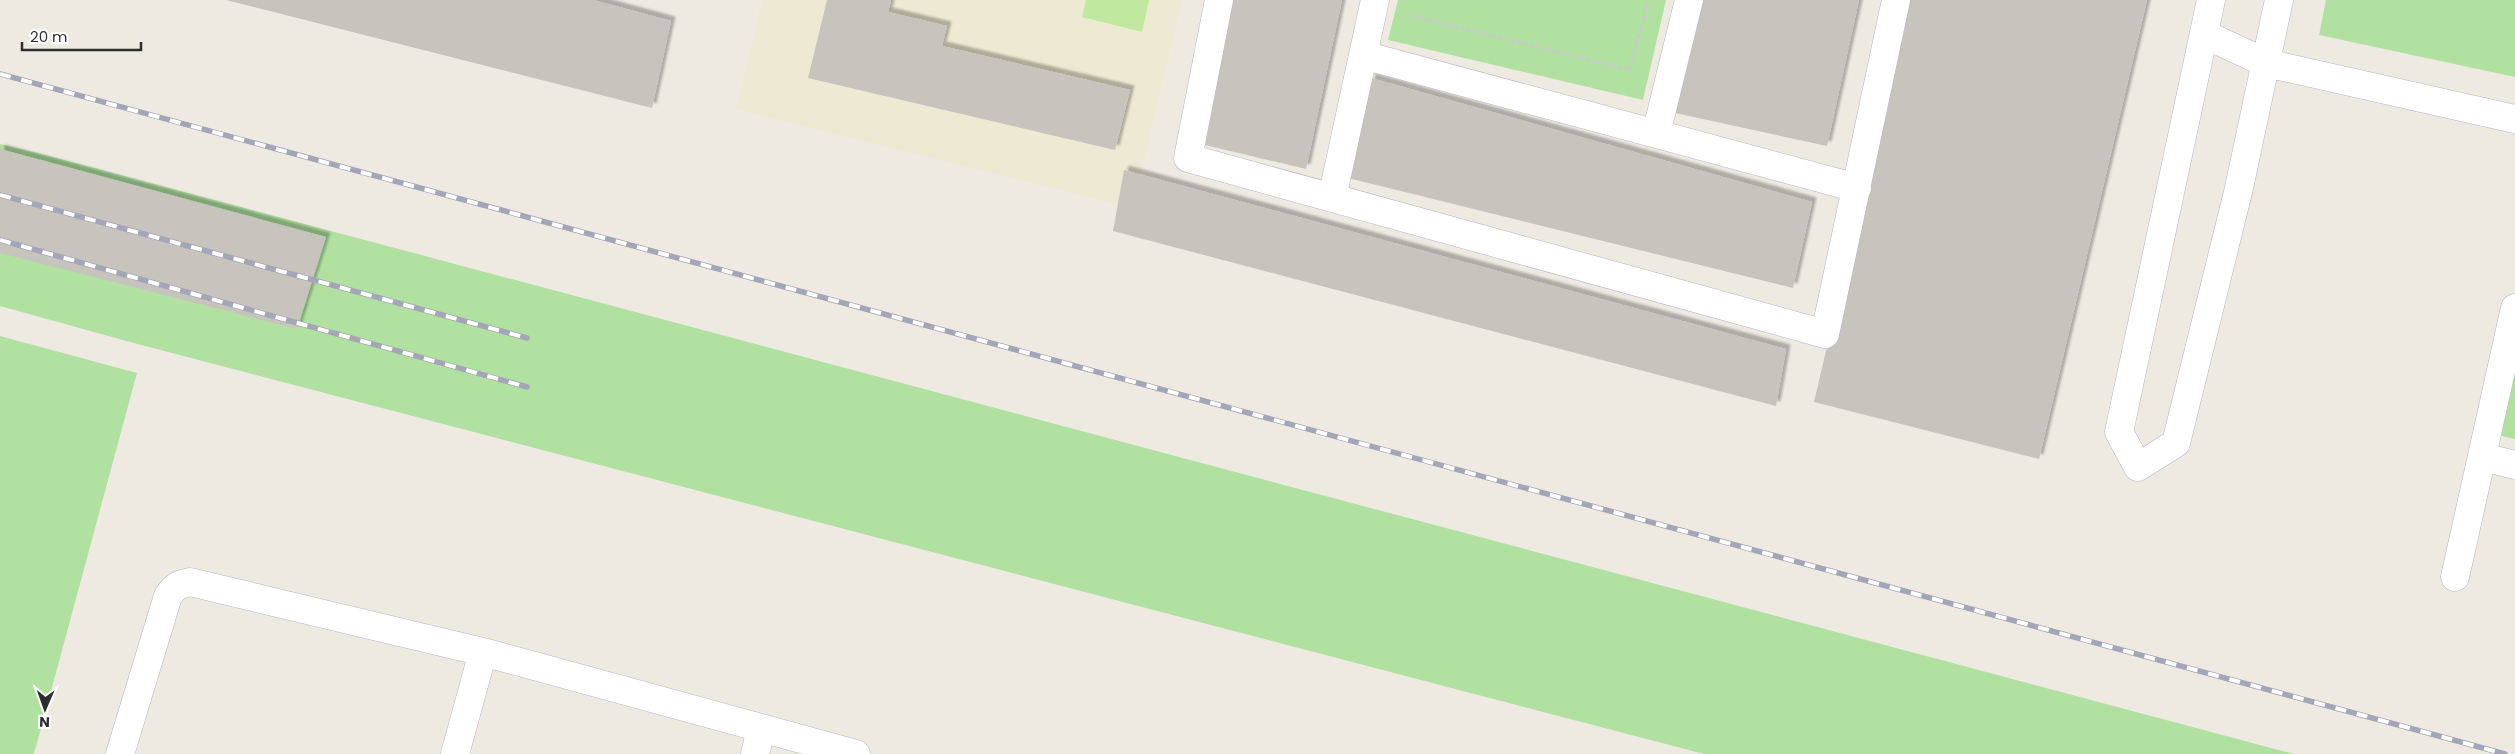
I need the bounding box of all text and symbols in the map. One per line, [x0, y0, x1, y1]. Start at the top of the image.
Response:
scale bar [22, 20, 141, 52]
text: 20 m [30, 26, 68, 47]
north arrow [20, 684, 70, 734]
text: N [39, 712, 50, 732]

